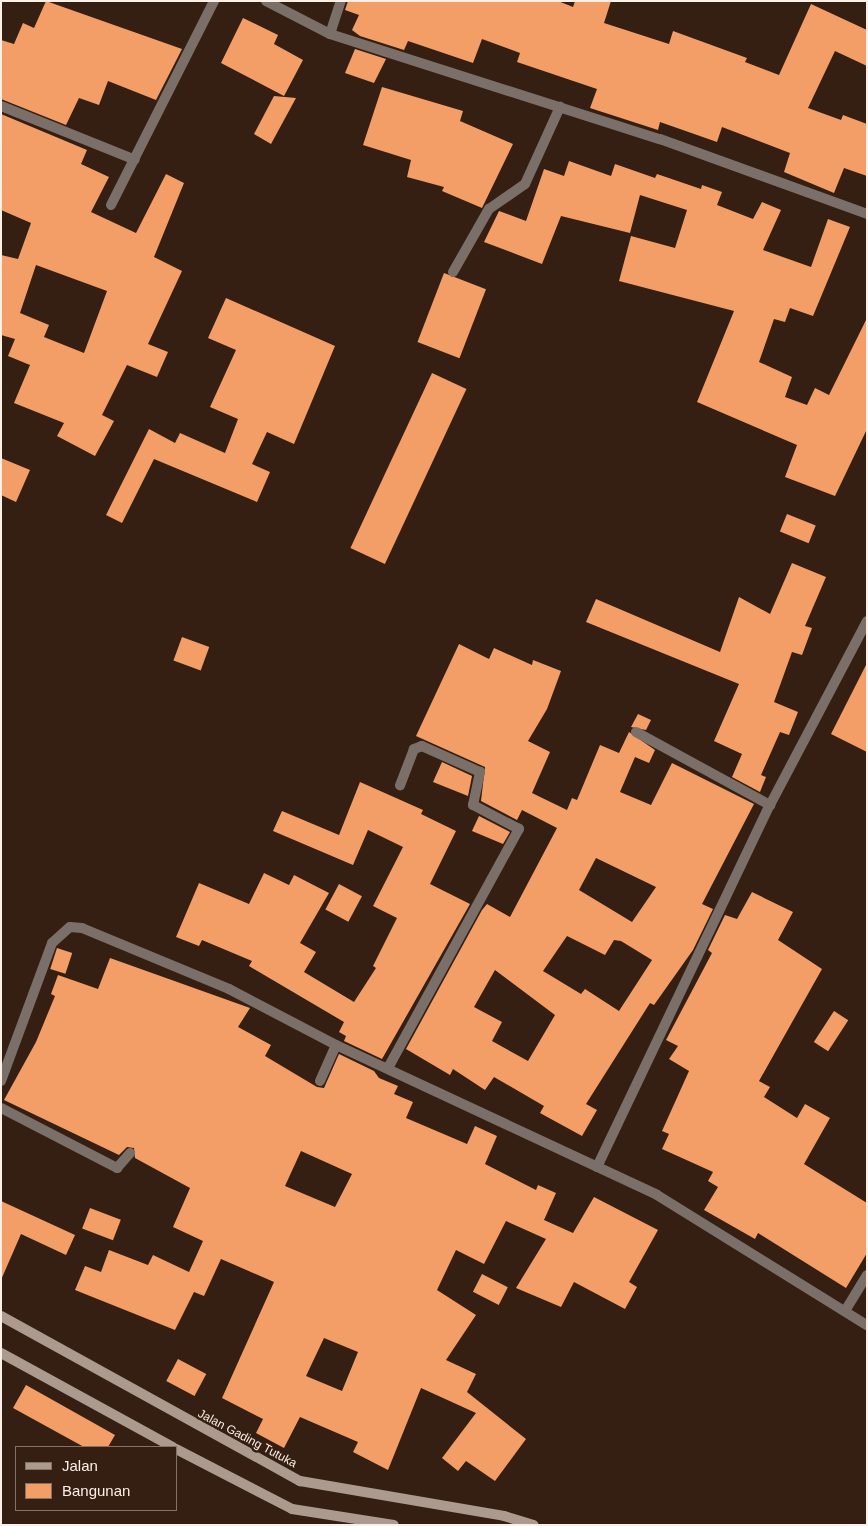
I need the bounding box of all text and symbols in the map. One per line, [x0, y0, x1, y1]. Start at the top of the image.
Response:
street label: Jalan Gading Tutuka [195, 1407, 299, 1471]
legend [15, 1446, 178, 1511]
text: Jalan [62, 1457, 98, 1474]
text: Bangunan [62, 1482, 130, 1499]

